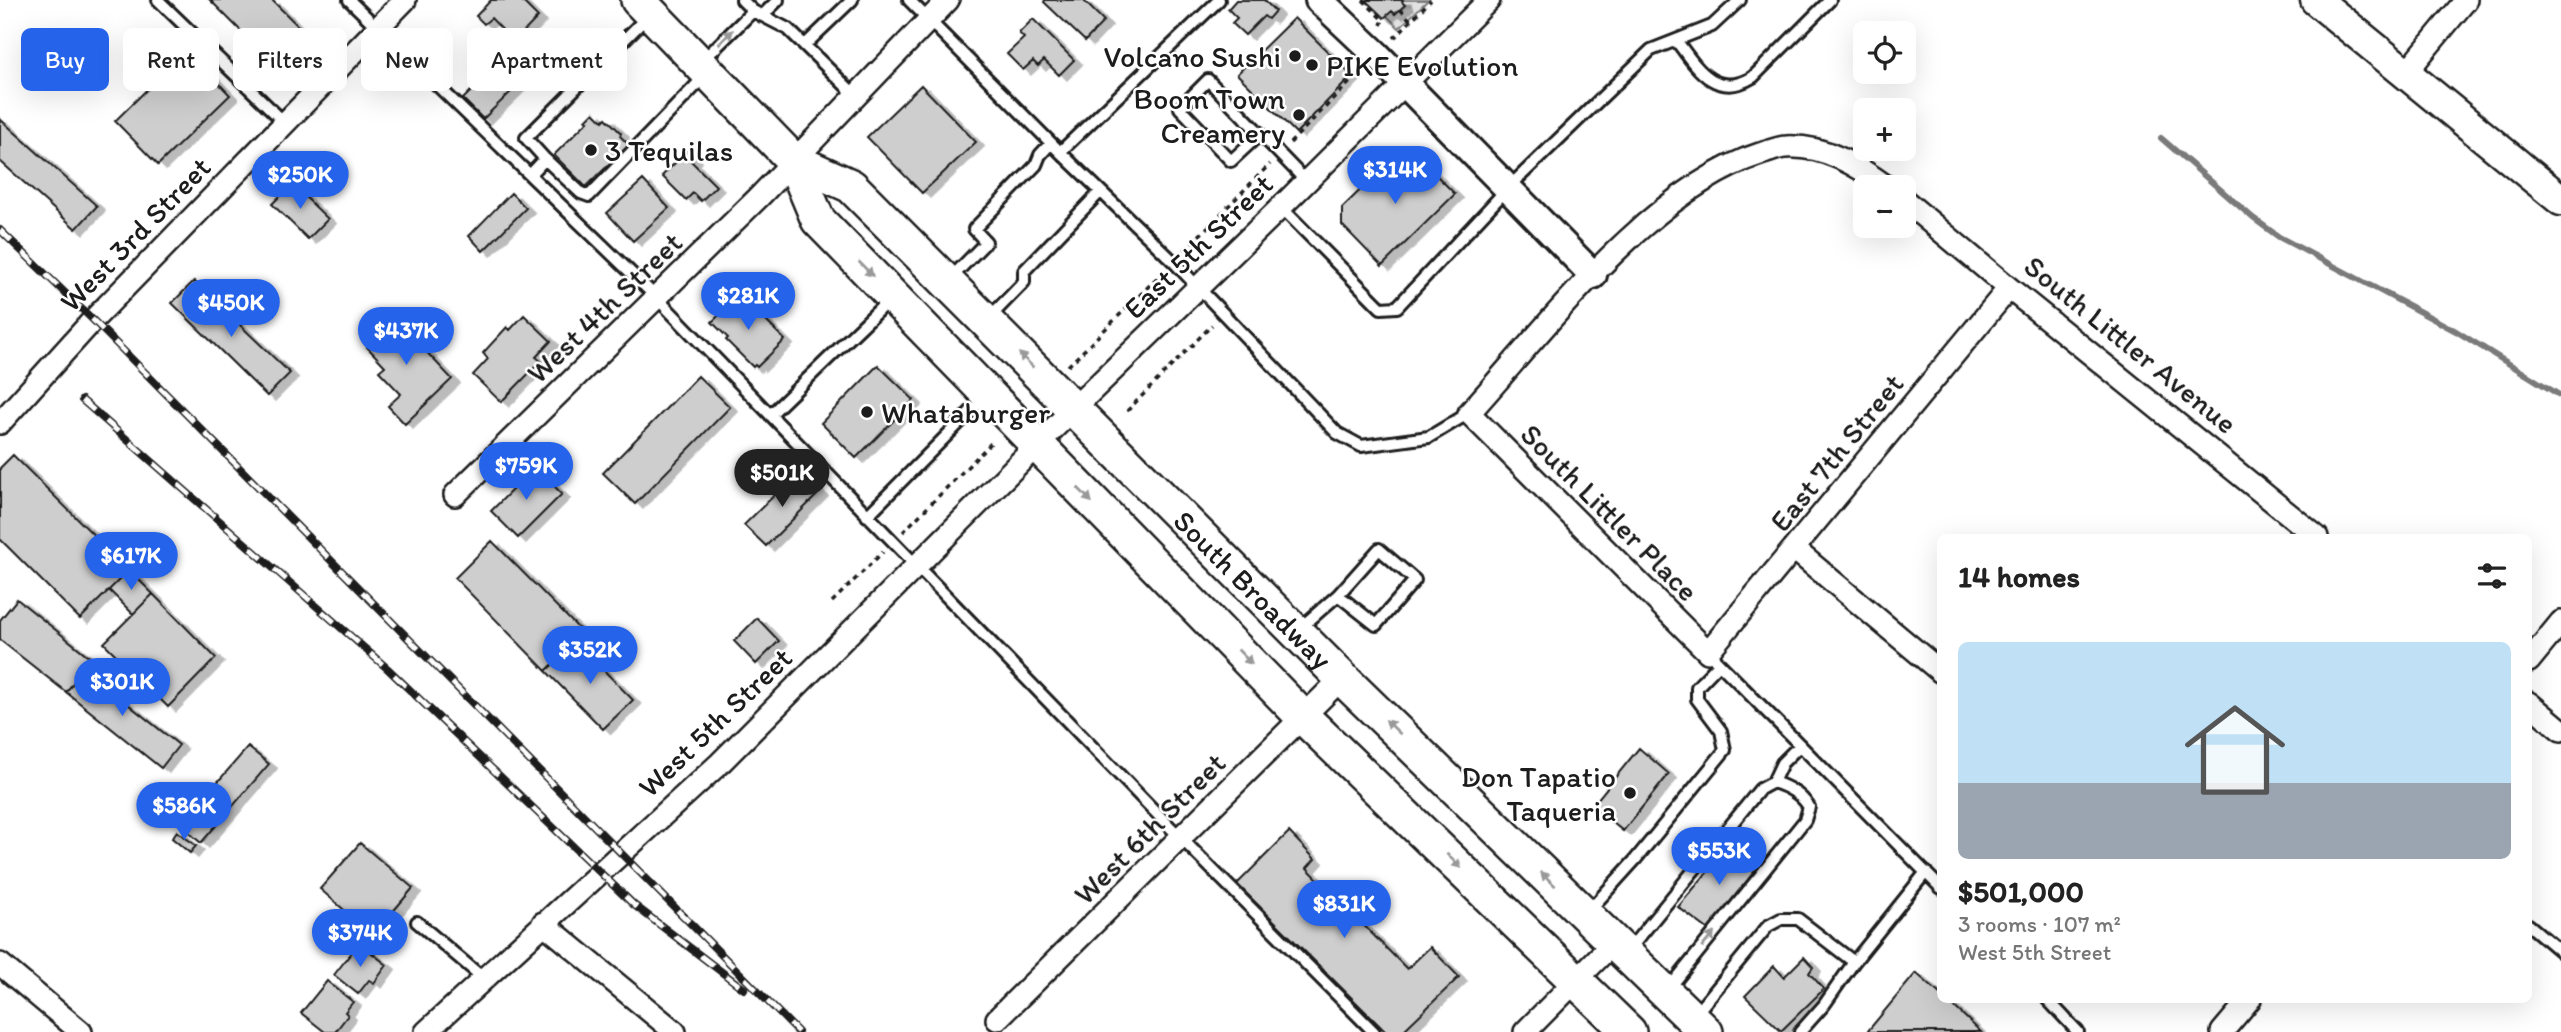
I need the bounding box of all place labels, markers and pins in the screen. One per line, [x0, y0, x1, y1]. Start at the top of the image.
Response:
place label: Volcano Sushi [1103, 38, 1281, 75]
place label: PIKE Evolution [1326, 47, 1518, 84]
marker: Volcano Sushi [1287, 48, 1303, 64]
marker: PIKE Evolution [1304, 57, 1320, 73]
place label: Boom Town Creamery [1134, 80, 1285, 151]
marker: Boom Town Creamery [1291, 107, 1307, 123]
place label: 3 Tequilas [605, 132, 733, 169]
marker: 3 Tequilas [583, 142, 599, 158]
pin: $314K [1346, 146, 1444, 206]
pin: $250K [251, 152, 349, 211]
pin: $281K [699, 272, 797, 332]
pin: $450K [182, 280, 280, 339]
pin: $437K [357, 308, 455, 367]
place label: Whataburger [881, 394, 1050, 431]
marker: Whataburger [859, 404, 875, 420]
pin: $759K [477, 442, 575, 502]
pin: $501K [733, 449, 831, 509]
pin: $617K [82, 532, 180, 592]
pin: $352K [541, 626, 639, 686]
pin: $301K [73, 658, 171, 718]
place label: Don Tapatio Taqueria [1461, 758, 1616, 829]
pin: $586K [135, 782, 233, 842]
marker: Don Tapatio Taqueria [1622, 785, 1638, 801]
pin: $553K [1670, 828, 1768, 887]
pin: $831K [1295, 880, 1393, 940]
pin: $374K [311, 909, 409, 969]

